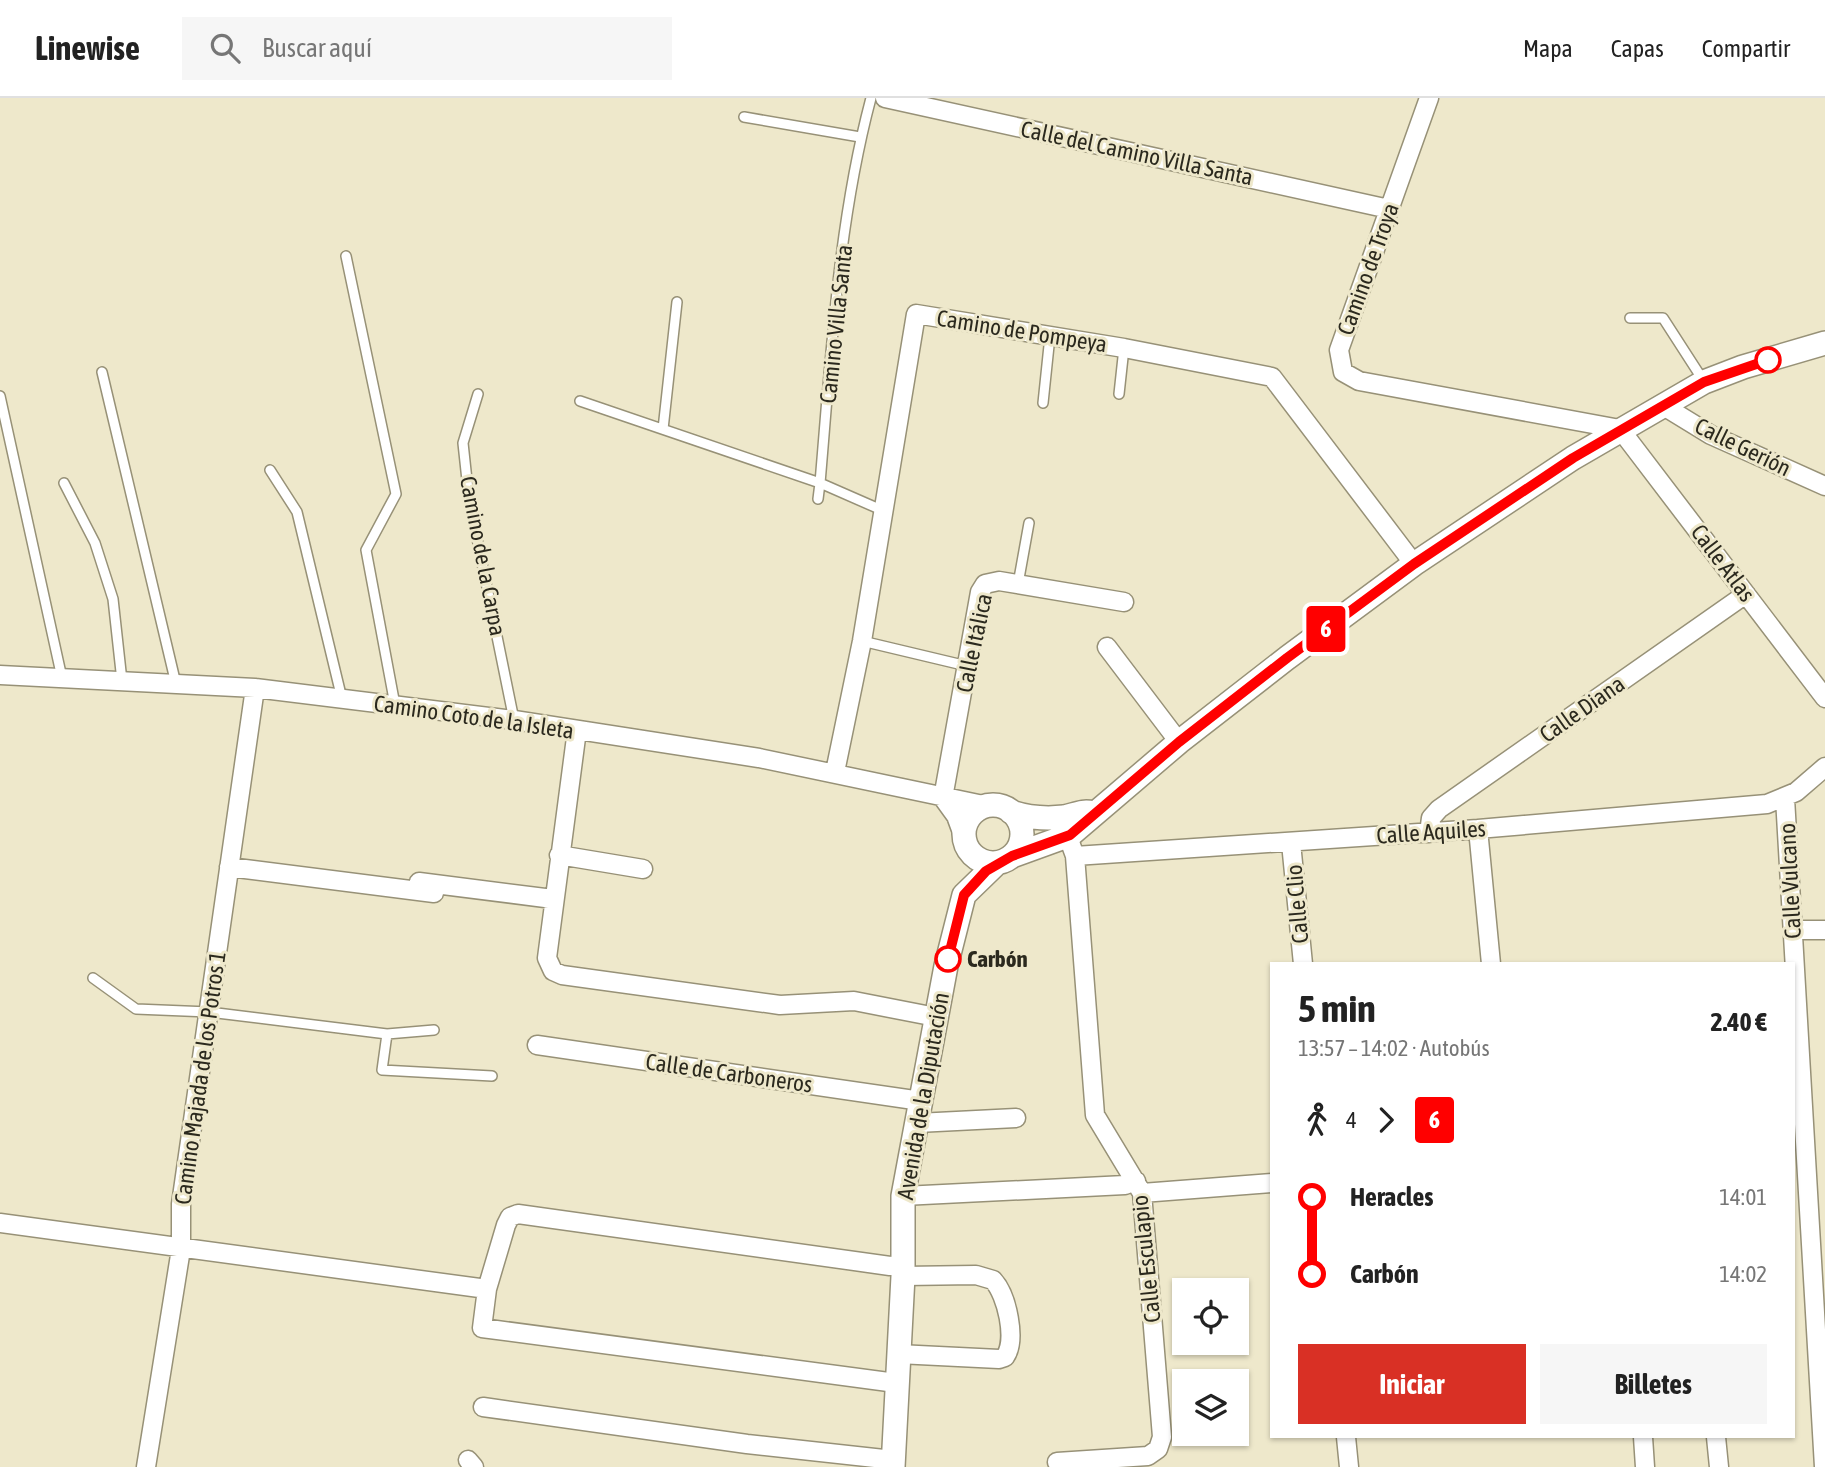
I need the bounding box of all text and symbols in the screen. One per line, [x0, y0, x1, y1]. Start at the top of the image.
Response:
search box [182, 17, 672, 80]
text: Linewise [35, 29, 140, 67]
icon: search [206, 29, 244, 67]
text: Buscar aquí [262, 33, 372, 63]
text: Mapa [1523, 35, 1573, 62]
text: Capas [1611, 35, 1664, 62]
text: Compartir [1702, 35, 1790, 62]
street label: Calle del Camino Villa Santa [1019, 116, 1255, 190]
street label: Camino de Troya [1332, 199, 1404, 339]
street label: Camino Villa Santa [815, 243, 857, 405]
street label: Camino de Pompeya [935, 305, 1109, 357]
unlabelled marker [1755, 347, 1781, 373]
street label: Calle Gerión [1691, 413, 1795, 481]
street label: Camino de la Carpa [455, 474, 511, 638]
street label: Calle Atlas [1686, 519, 1760, 607]
street label: Calle Itálica [951, 591, 997, 695]
line badge: 6 [1303, 606, 1349, 652]
text: 6 [1320, 615, 1332, 642]
street label: Calle Diana [1535, 670, 1629, 748]
street label: Camino Coto de la Isleta [372, 690, 576, 744]
street label: Calle Aquiles [1375, 815, 1487, 849]
street label: Calle Vulcano [1774, 823, 1806, 939]
street label: Calle Clio [1281, 863, 1313, 945]
marker: Carbón [935, 946, 961, 972]
place label: Carbón [967, 946, 1028, 972]
street label: Camino Majada de los Potros 1 [169, 950, 231, 1206]
text: 5 min [1298, 987, 1376, 1030]
street label: Avenida de la Diputación [892, 990, 954, 1202]
text: 2.40 € [1710, 1007, 1767, 1037]
text: 13:57 – 14:02 · Autobús [1298, 1035, 1490, 1061]
street label: Calle de Carboneros [644, 1048, 814, 1098]
icon: walk [1298, 1101, 1336, 1139]
icon: forward [1367, 1101, 1405, 1139]
text: 6 [1429, 1106, 1440, 1133]
text: 4 [1346, 1107, 1357, 1133]
text: Heracles [1350, 1182, 1433, 1212]
text: 14:01 [1719, 1184, 1767, 1210]
street label: Calle Esculapio [1126, 1194, 1166, 1324]
text: Carbón [1350, 1259, 1419, 1289]
text: 14:02 [1719, 1261, 1767, 1287]
map controls [1172, 1278, 1249, 1446]
button: locate [1172, 1278, 1249, 1355]
button: Iniciar [1298, 1344, 1526, 1424]
button: Billetes [1540, 1344, 1767, 1424]
button: layers [1172, 1369, 1249, 1446]

